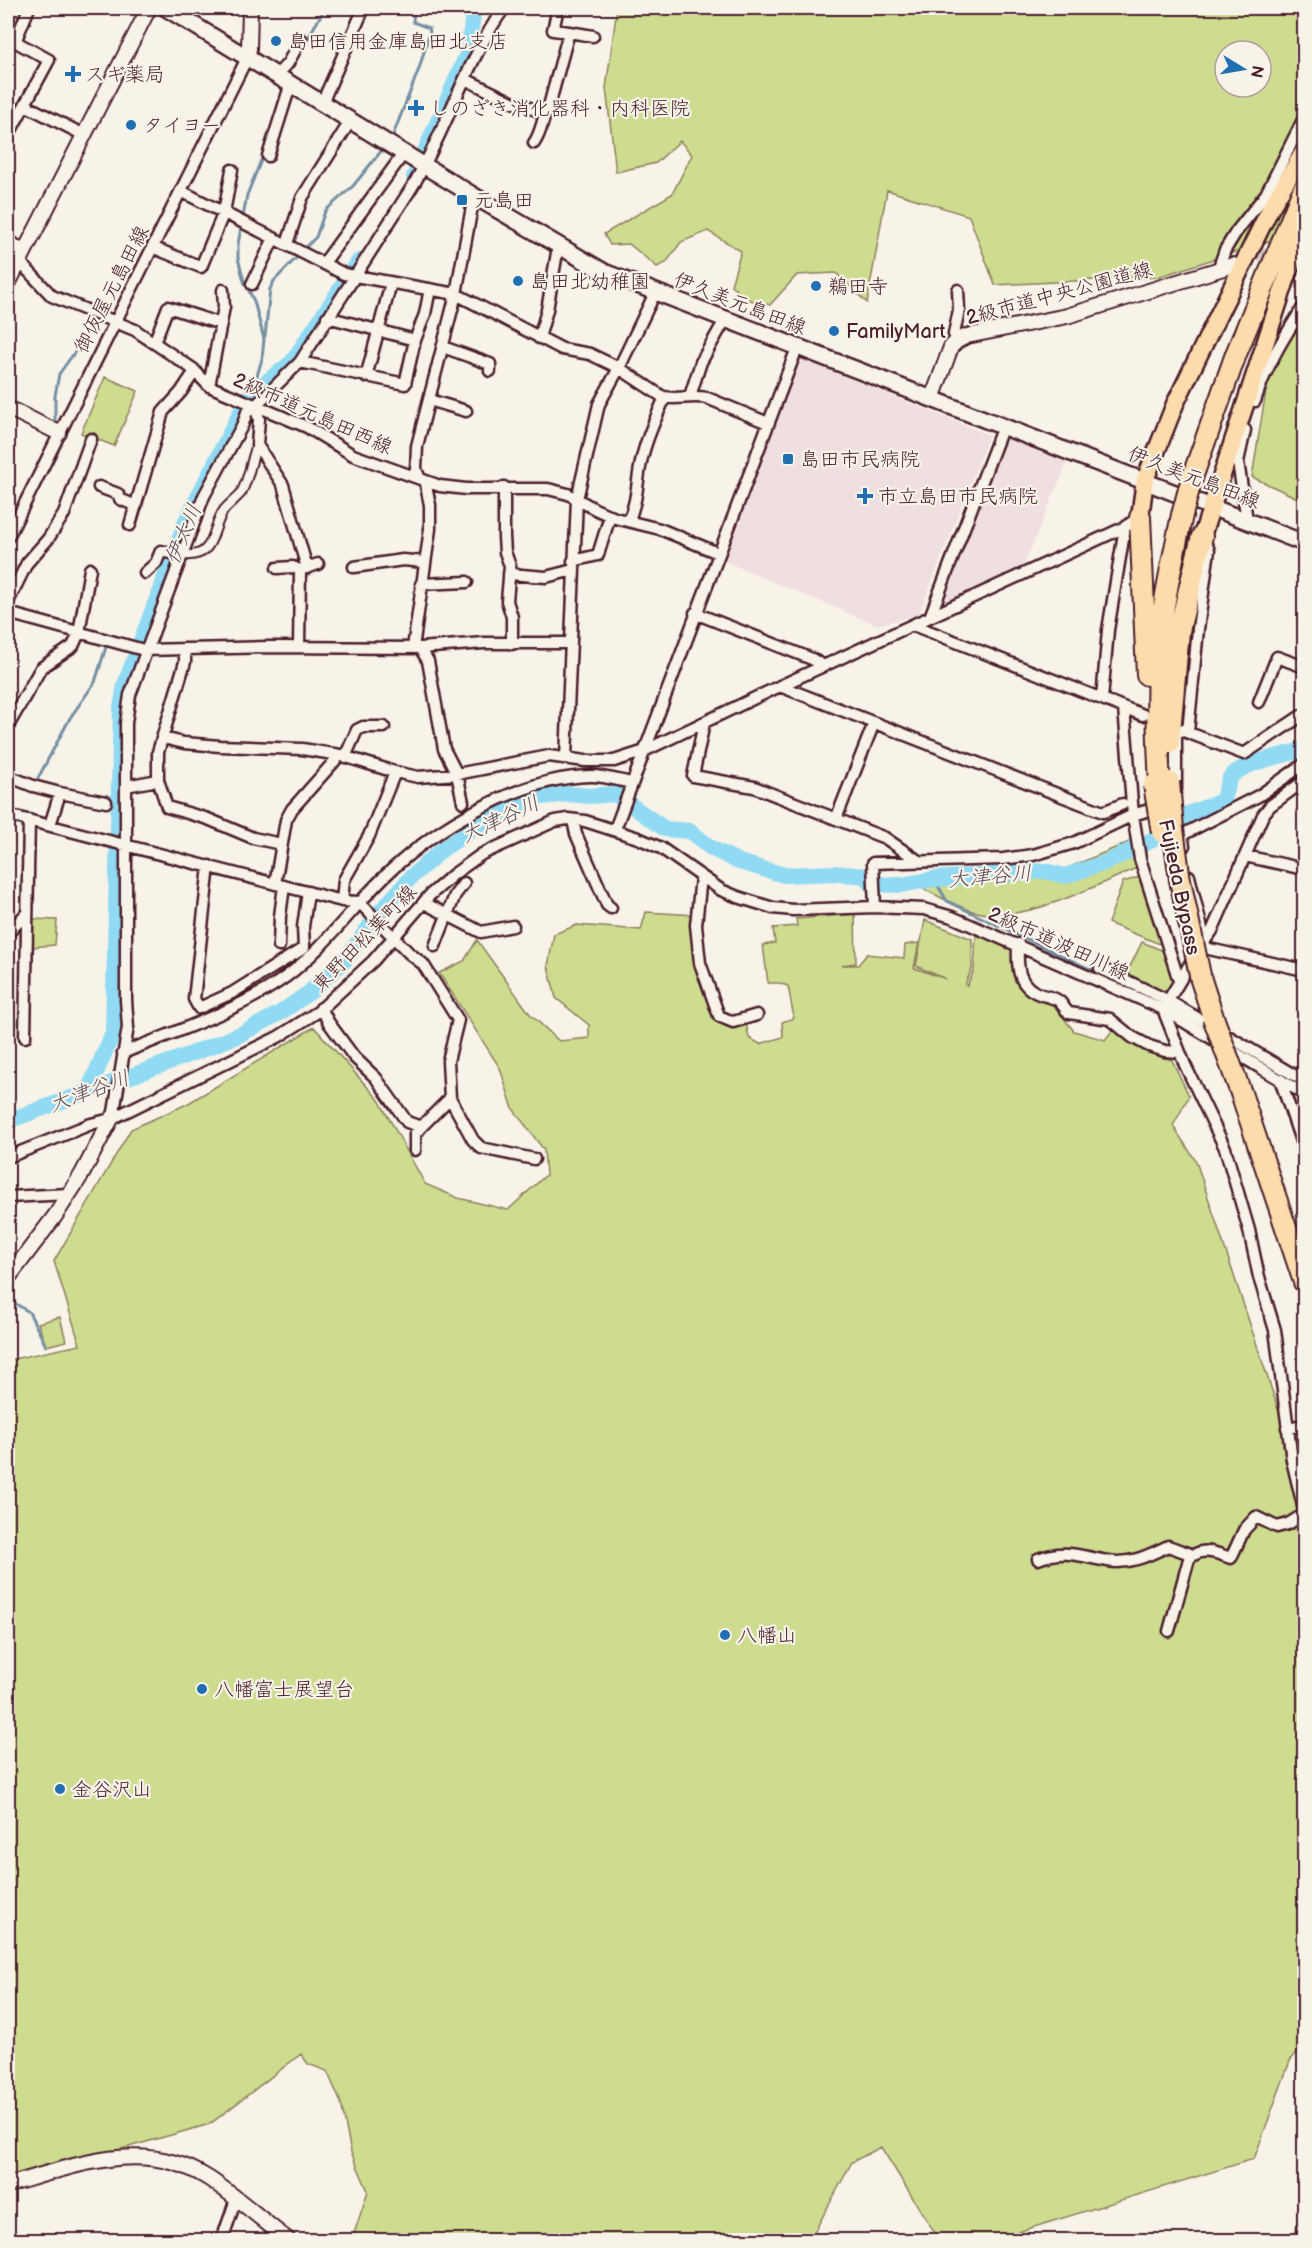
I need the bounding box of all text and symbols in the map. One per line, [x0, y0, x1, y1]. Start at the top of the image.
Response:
place label: 島田信用金庫島田北支店 [288, 30, 508, 54]
marker: 島田信用金庫島田北支店 [269, 34, 283, 48]
north arrow [1213, 39, 1273, 99]
place label: スギ薬局 [85, 63, 165, 87]
text: N [1246, 64, 1267, 79]
marker: スギ薬局 [66, 67, 80, 81]
place label: しのざき消化器科・内科医院 [430, 97, 690, 121]
marker: しのざき消化器科・内科医院 [407, 99, 425, 117]
place label: タイヨー [143, 114, 221, 138]
marker: タイヨー [124, 118, 138, 132]
place label: 元島田 [474, 189, 534, 213]
marker: 元島田 [455, 193, 469, 207]
street label: 御仮屋元島田線 [69, 222, 154, 357]
street label: 2級市道中央公園道線 [964, 258, 1155, 330]
street label: 伊久美元島田線 [670, 268, 809, 340]
place label: 島田北幼稚園 [530, 270, 650, 294]
marker: 島田北幼稚園 [511, 274, 525, 288]
place label: 鵜田寺 [828, 275, 888, 299]
marker: 鵜田寺 [809, 279, 823, 293]
place label: FamilyMart [846, 320, 946, 344]
marker: FamilyMart [827, 324, 841, 338]
street label: 2級市道元島田西線 [229, 368, 396, 460]
street label: 伊久美元島田線 [1124, 442, 1263, 514]
place label: 島田市民病院 [800, 448, 920, 472]
marker: 島田市民病院 [781, 452, 795, 466]
place label: 市立島田市民病院 [878, 485, 1038, 509]
marker: 市立島田市民病院 [856, 487, 874, 505]
water label: 伊太川 [160, 500, 207, 568]
water label: 大津谷川 [457, 790, 544, 849]
street label: Fujieda Bypass [1153, 817, 1205, 957]
water label: 大津谷川 [947, 860, 1033, 893]
street label: 東野田松葉町線 [307, 880, 422, 997]
street label: 2級市道波田川線 [984, 902, 1133, 986]
water label: 大津谷川 [45, 1065, 133, 1118]
place label: 八幡山 [737, 1624, 797, 1648]
marker: 八幡山 [718, 1628, 732, 1642]
place label: 八幡富士展望台 [214, 1678, 354, 1702]
marker: 八幡富士展望台 [195, 1682, 209, 1696]
place label: 金谷沢山 [72, 1778, 152, 1802]
marker: 金谷沢山 [53, 1782, 67, 1796]

